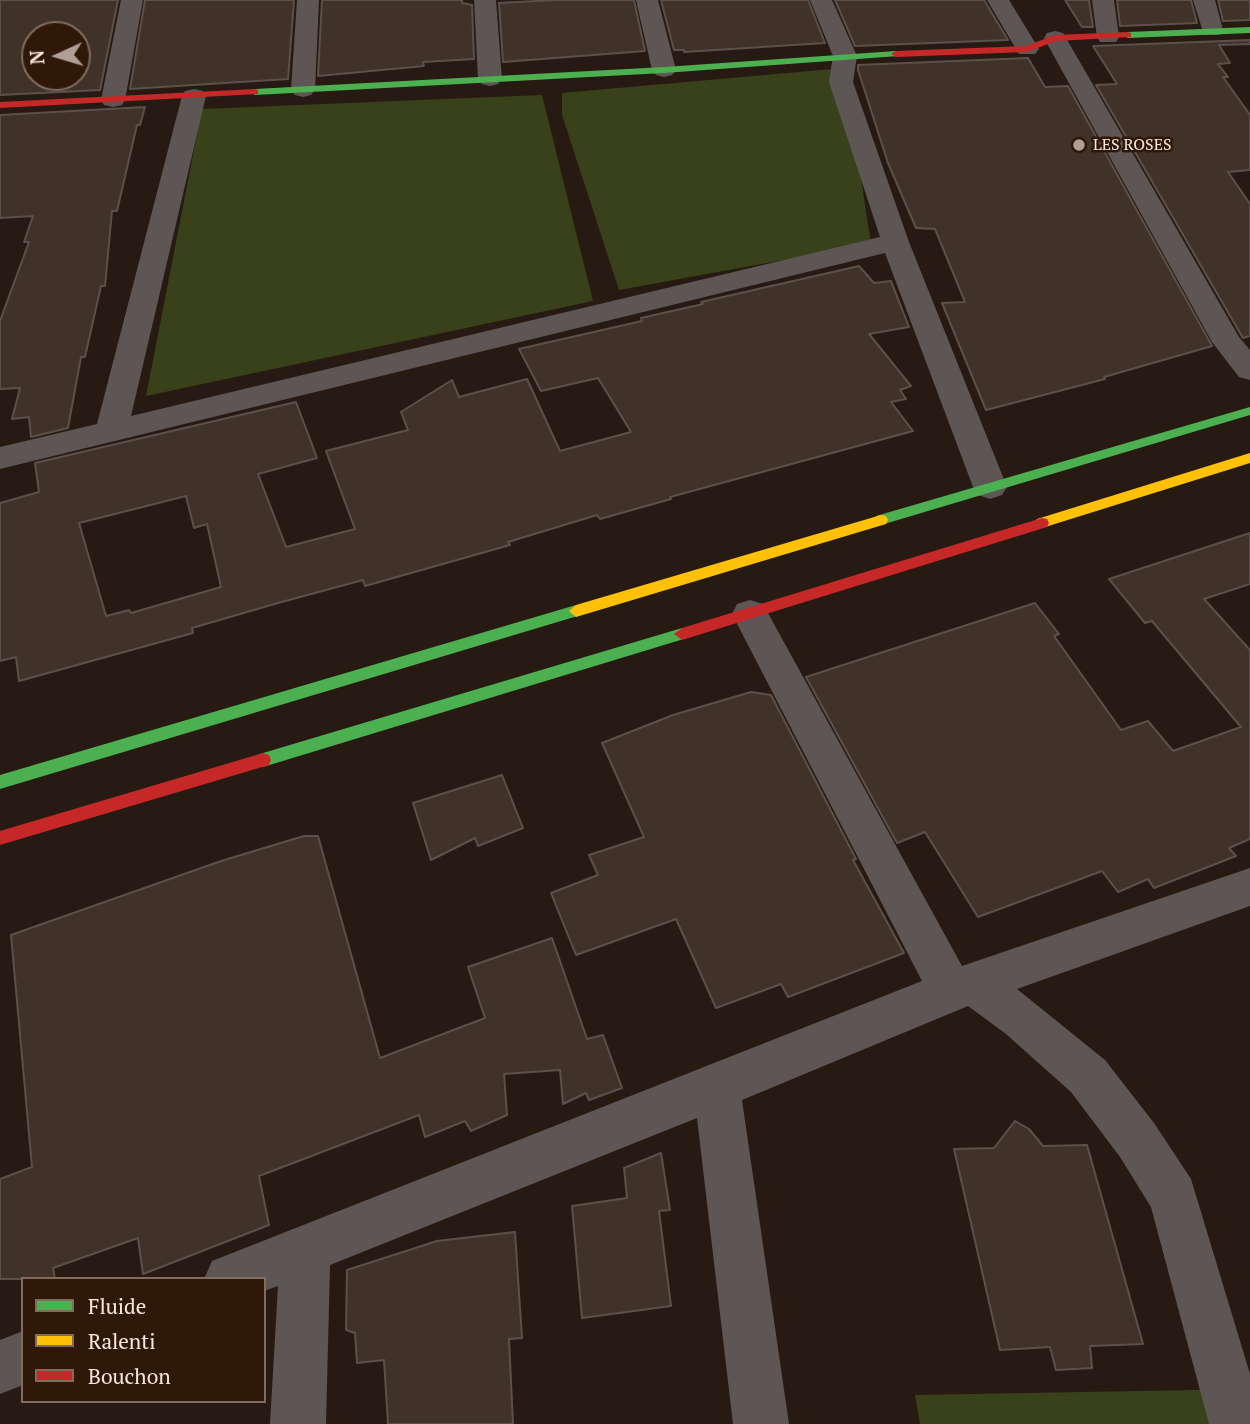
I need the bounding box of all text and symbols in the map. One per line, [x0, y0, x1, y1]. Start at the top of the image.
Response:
north arrow [21, 21, 91, 91]
text: N [24, 49, 50, 65]
place label: LES ROSES [1093, 135, 1172, 155]
marker: LES ROSES [1071, 137, 1087, 153]
legend [21, 1277, 266, 1403]
text: Fluide [88, 1292, 146, 1320]
text: Ralenti [88, 1327, 155, 1355]
text: Bouchon [88, 1362, 171, 1390]

